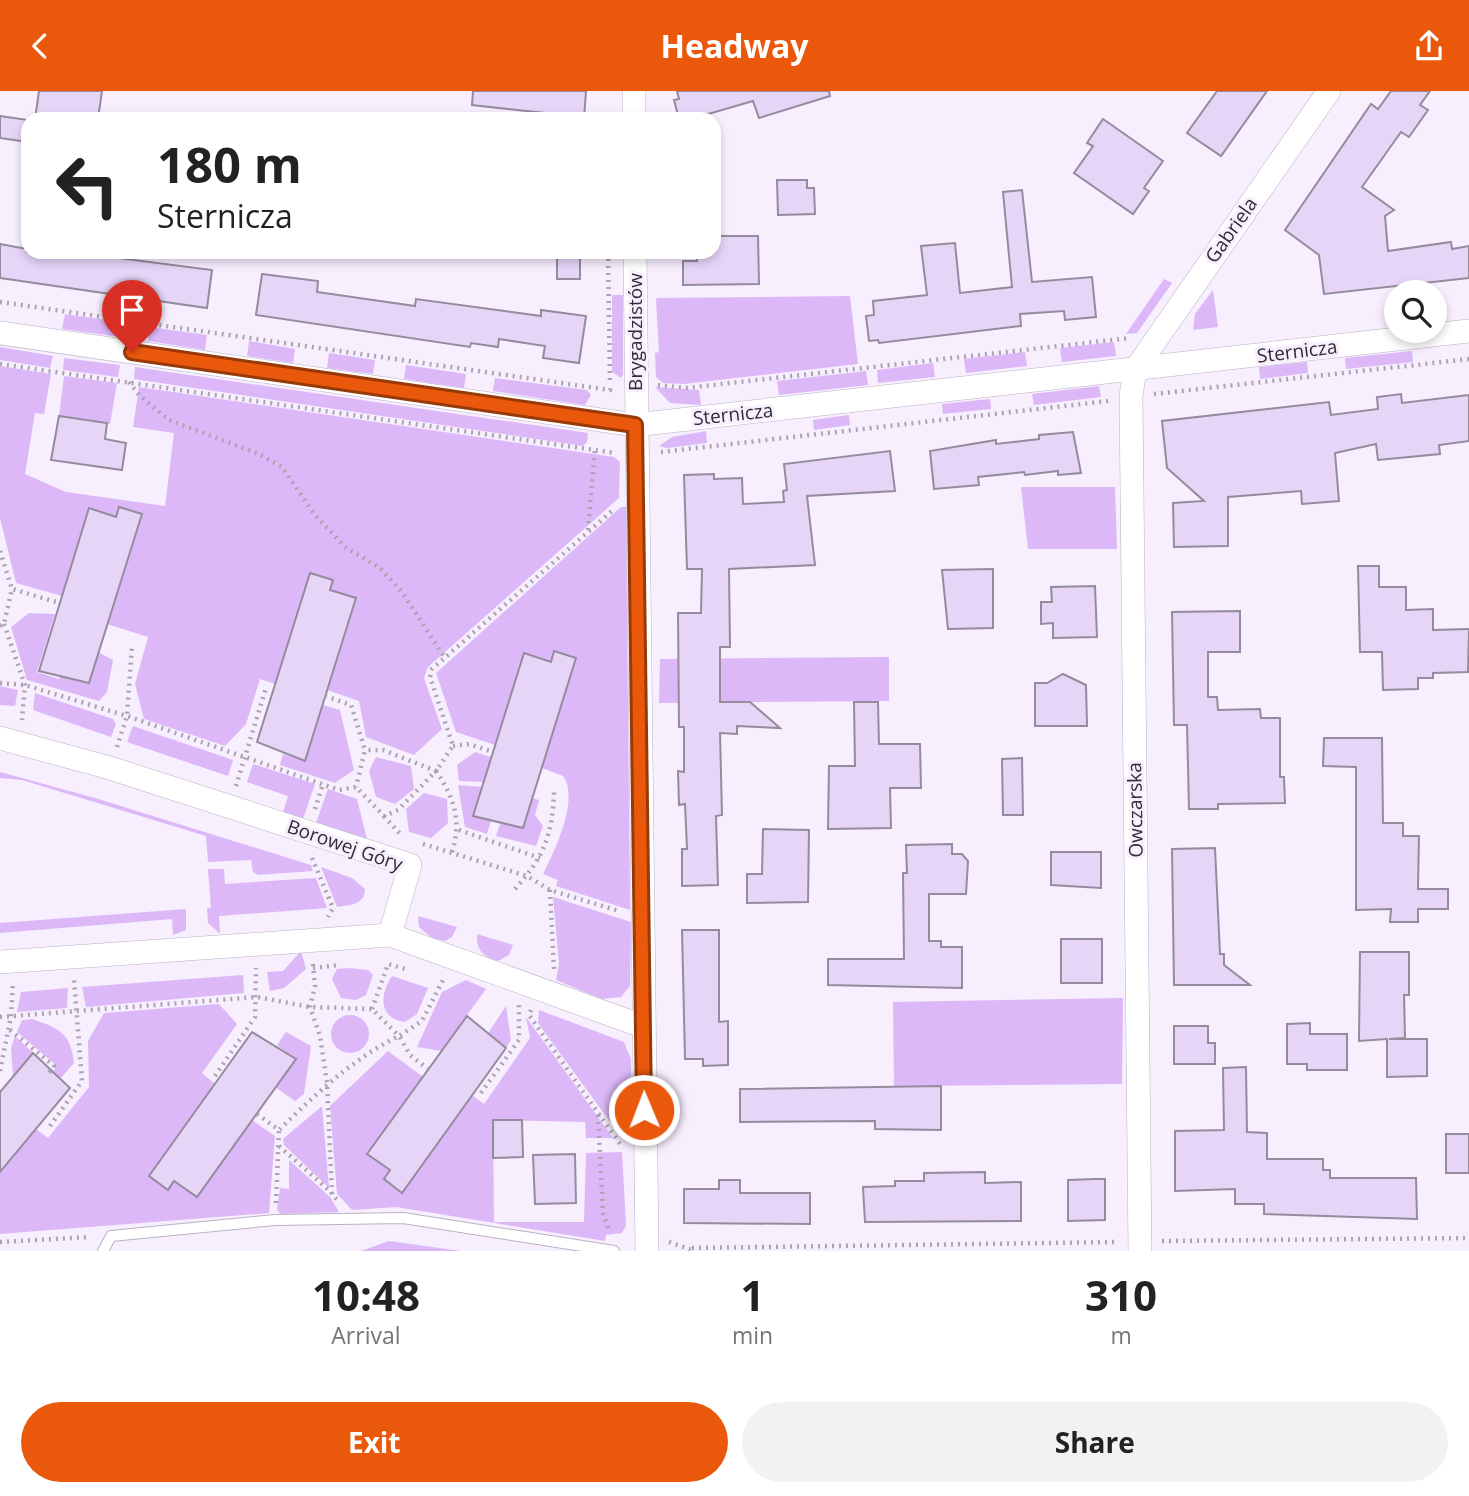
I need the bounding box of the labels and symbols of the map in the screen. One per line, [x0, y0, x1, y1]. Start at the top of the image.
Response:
street label: Gabriela [1199, 192, 1263, 268]
street label: Brygadzistów [622, 273, 648, 391]
pin [102, 280, 162, 352]
street label: Sternicza [1255, 333, 1339, 369]
street label: Sternicza [692, 397, 774, 431]
street label: Owczarska [1121, 762, 1149, 858]
street label: Borowej Góry [284, 813, 407, 877]
position arrow [607, 1073, 681, 1147]

